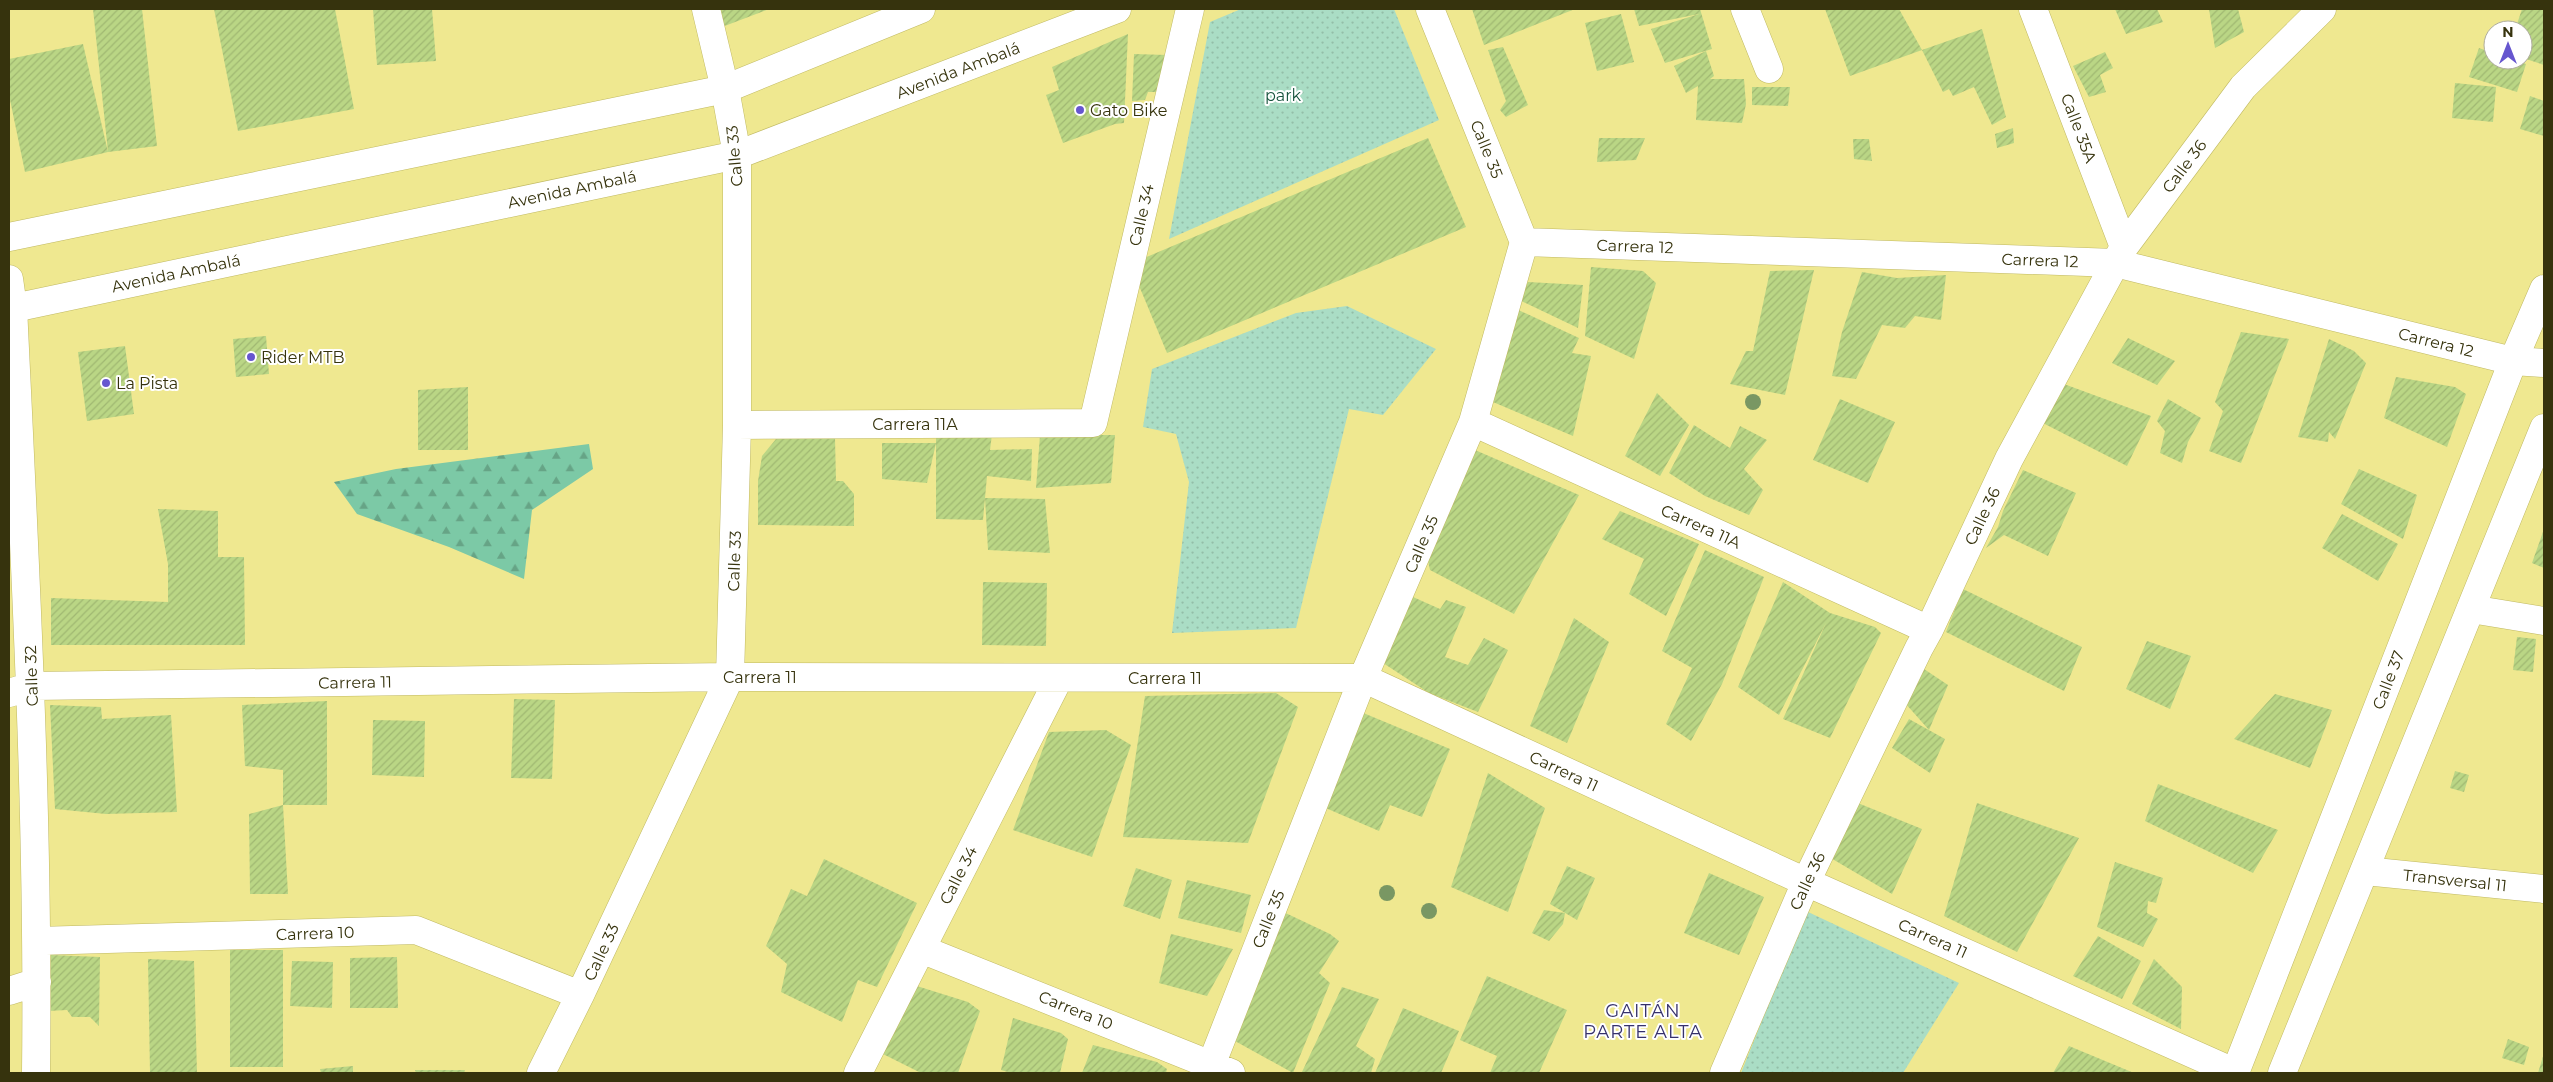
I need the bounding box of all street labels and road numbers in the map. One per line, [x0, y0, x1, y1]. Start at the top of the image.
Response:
street label: Avenida Ambalá [894, 38, 1023, 103]
street label: Calle 35A [2057, 91, 2101, 166]
street label: Calle 35 [1466, 117, 1507, 181]
street label: Calle 33 [722, 125, 747, 187]
street label: Calle 36 [2158, 136, 2211, 197]
street label: Avenida Ambalá [506, 167, 638, 212]
street label: Calle 34 [1125, 182, 1158, 248]
street label: Carrera 12 [1596, 236, 1674, 257]
street label: Carrera 12 [2001, 250, 2079, 271]
street label: Avenida Ambalá [110, 251, 242, 296]
street label: Carrera 12 [2396, 324, 2476, 361]
street label: Carrera 11A [872, 415, 958, 434]
street label: Calle 36 [1961, 484, 2004, 548]
street label: Carrera 11A [1658, 500, 1744, 553]
street label: Calle 35 [1401, 512, 1442, 576]
street label: Calle 33 [724, 530, 745, 592]
street label: Calle 32 [21, 645, 42, 707]
street label: Calle 37 [2369, 648, 2408, 712]
street label: Carrera 11 [723, 668, 797, 687]
street label: Carrera 11 [1128, 669, 1202, 688]
street label: Carrera 11 [318, 672, 392, 693]
street label: Carrera 11 [1526, 747, 1601, 796]
street label: Calle 34 [936, 843, 981, 907]
street label: Calle 36 [1786, 849, 1829, 913]
street label: Transversal 11 [2402, 866, 2508, 895]
street label: Calle 35 [1248, 887, 1289, 951]
street label: Carrera 11 [1895, 915, 1970, 962]
street label: Calle 33 [580, 921, 623, 984]
street label: Carrera 10 [275, 923, 355, 944]
street label: Carrera 10 [1036, 987, 1116, 1034]

